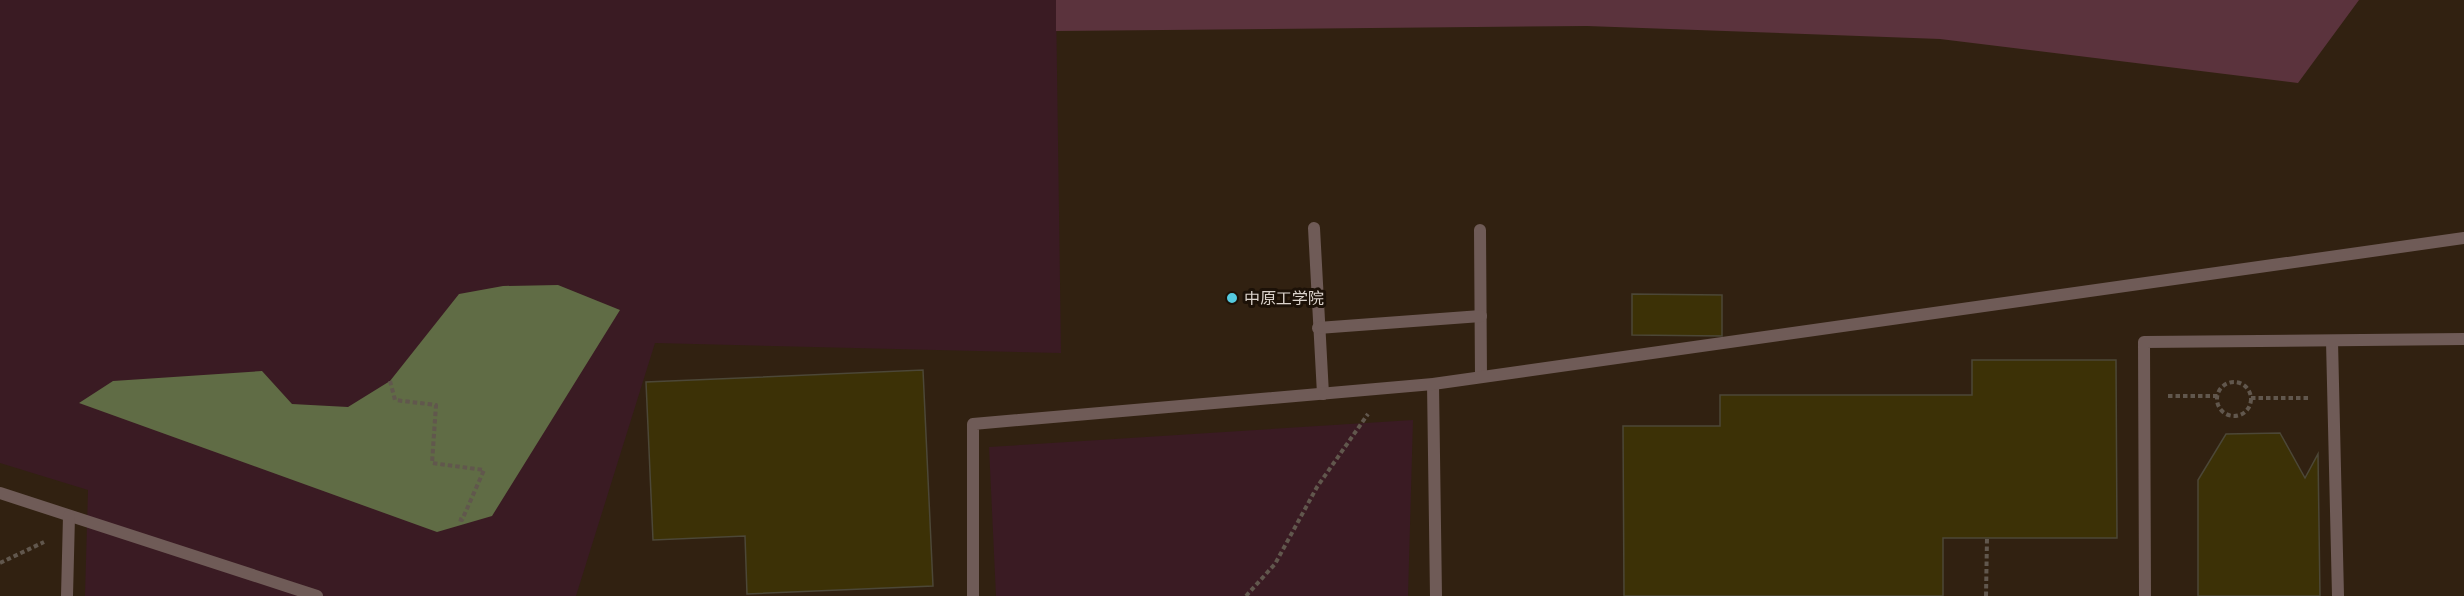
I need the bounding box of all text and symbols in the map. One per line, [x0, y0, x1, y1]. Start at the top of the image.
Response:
place label: 中原工学院 [1244, 290, 1324, 307]
marker: 中原工学院 [1225, 291, 1239, 305]

